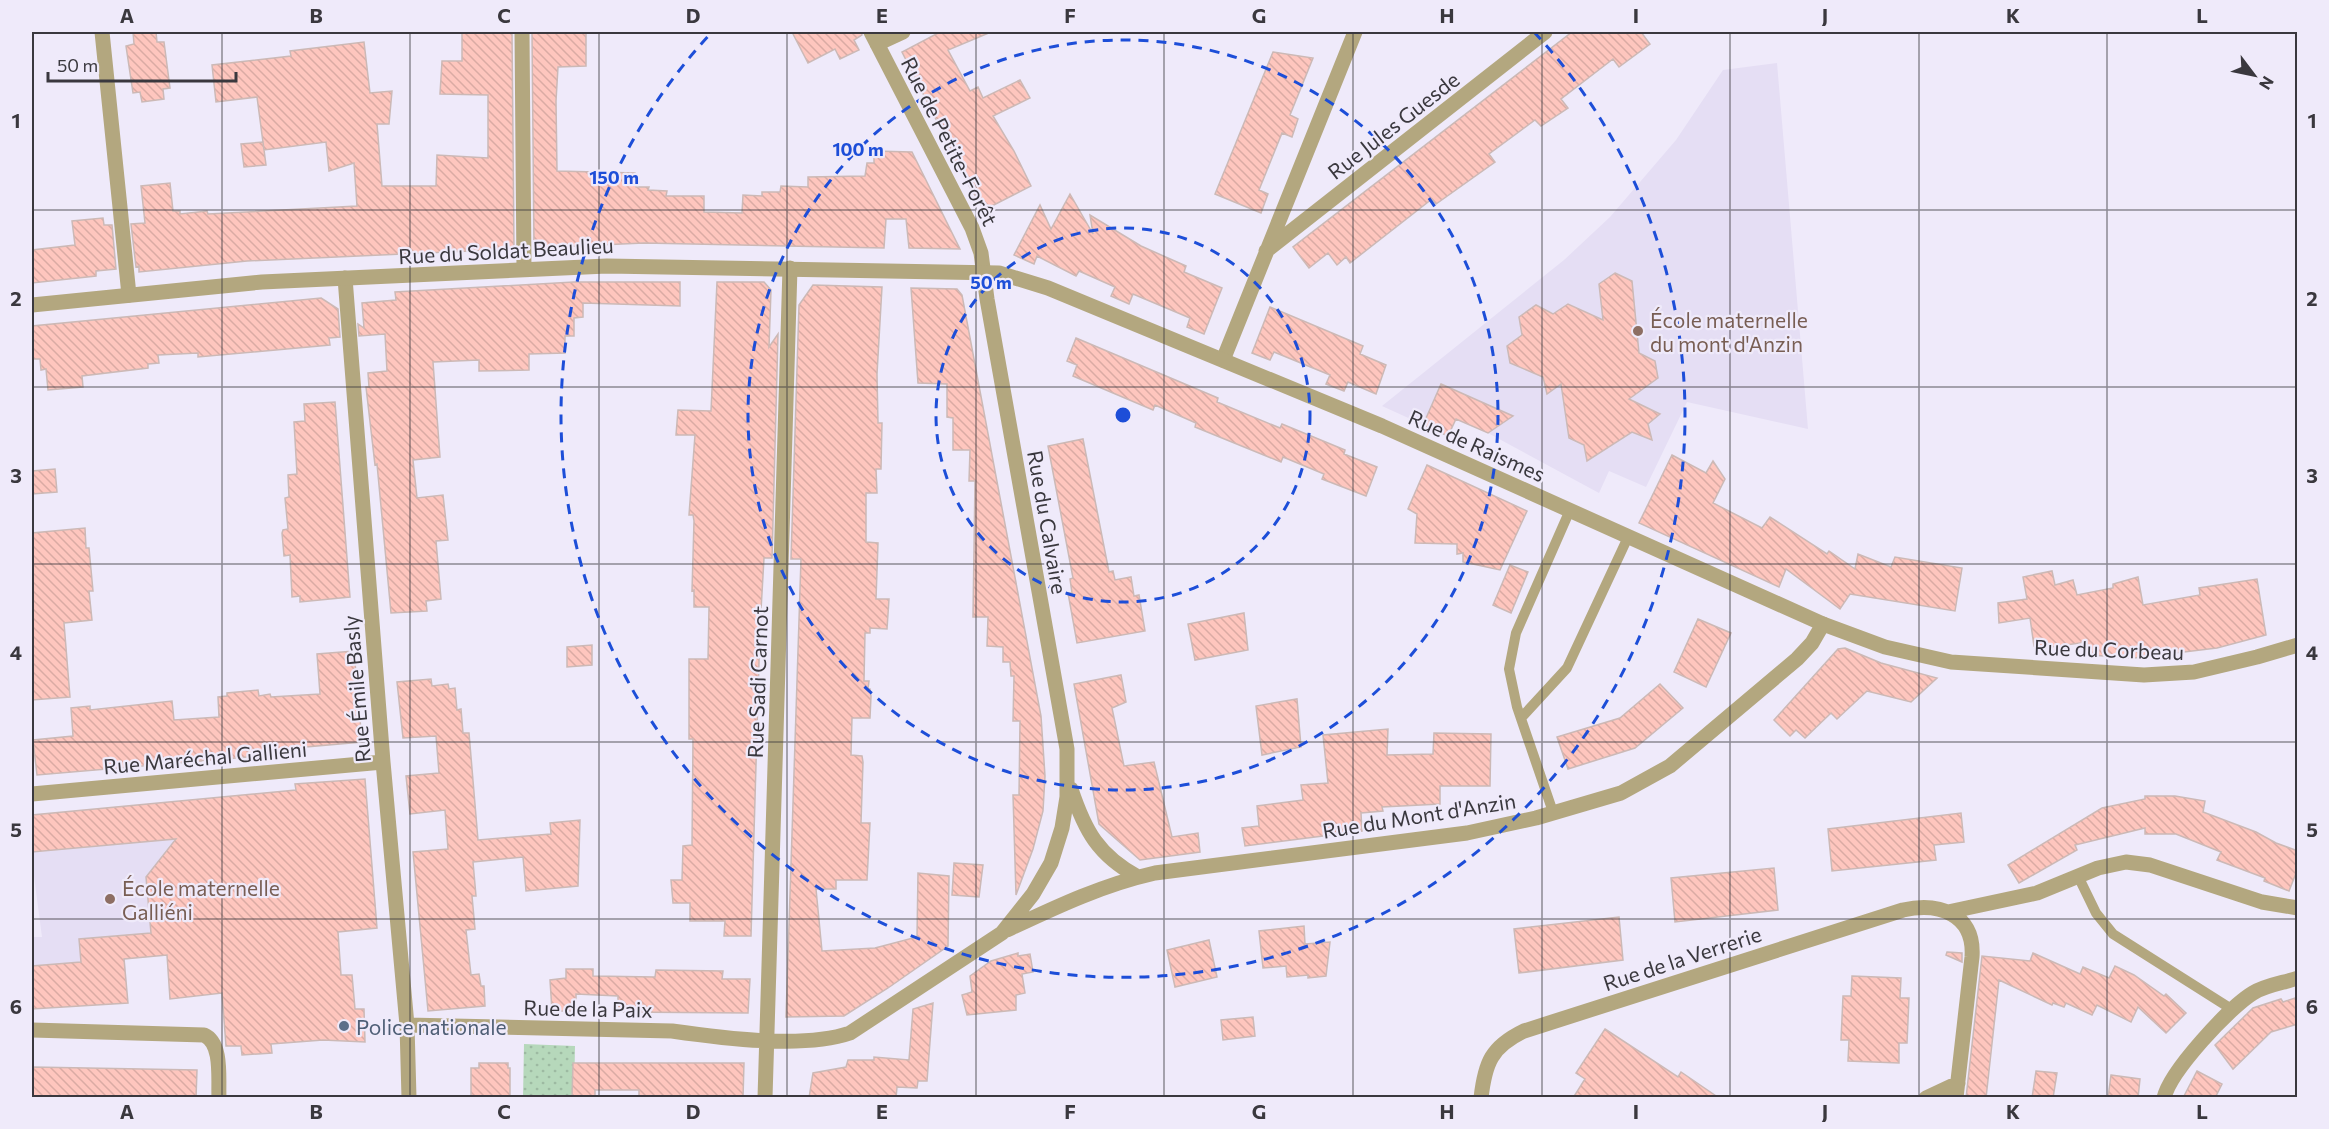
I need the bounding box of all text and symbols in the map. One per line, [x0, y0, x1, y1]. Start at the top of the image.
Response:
text: A [120, 3, 134, 27]
text: B [309, 3, 323, 27]
text: C [497, 3, 511, 27]
text: D [686, 3, 700, 27]
text: E [876, 3, 888, 27]
text: F [1064, 3, 1076, 27]
text: G [1252, 3, 1266, 27]
text: H [1440, 3, 1455, 27]
text: I [1633, 3, 1639, 27]
text: J [1822, 3, 1828, 27]
text: K [2006, 3, 2020, 27]
text: L [2196, 3, 2208, 27]
scale bar [48, 45, 236, 83]
north arrow [2224, 45, 2284, 105]
street label: Rue de Petite-Forêt [897, 53, 1003, 229]
text: 50 m [57, 54, 98, 76]
street label: Rue Jules Guesde [1322, 66, 1464, 184]
text: N [2256, 73, 2278, 93]
text: 1 [11, 108, 21, 132]
text: 1 [2307, 108, 2317, 132]
text: 100 m [832, 138, 884, 160]
text: 150 m [589, 166, 639, 188]
street label: Rue du Soldat Beaulieu [398, 232, 614, 268]
text: 50 m [970, 271, 1012, 293]
text: 2 [10, 286, 22, 310]
text: 2 [2306, 286, 2318, 310]
place label: École maternelle du mont d'Anzin [1650, 307, 1808, 356]
marker: École maternelle du mont d'Anzin [1631, 324, 1645, 338]
street label: Rue de Raismes [1405, 404, 1549, 486]
centre of rings [1113, 405, 1133, 425]
street label: Rue du Calvaire [1023, 448, 1073, 596]
text: 3 [10, 463, 22, 487]
text: 3 [2306, 463, 2318, 487]
street label: Rue Sadi Carnot [742, 605, 772, 759]
street label: Rue Émile Basly [337, 614, 375, 764]
street label: Rue du Corbeau [2034, 634, 2184, 664]
text: 4 [10, 640, 22, 664]
text: 4 [2306, 640, 2318, 664]
street label: Rue Maréchal Gallieni [102, 736, 308, 778]
street label: Rue du Mont d'Anzin [1320, 787, 1518, 843]
text: 5 [10, 817, 22, 841]
text: 5 [2306, 817, 2318, 841]
place label: École maternelle Galliéni [122, 875, 280, 924]
marker: École maternelle Galliéni [103, 892, 117, 906]
street label: Rue de la Verrerie [1600, 921, 1764, 995]
text: 6 [10, 994, 22, 1018]
street label: Rue de la Paix [523, 994, 653, 1022]
text: 6 [2306, 994, 2318, 1018]
place label: Police nationale [356, 1014, 507, 1039]
marker: Police nationale [337, 1019, 351, 1033]
text: A [120, 1099, 134, 1123]
text: B [309, 1099, 323, 1123]
text: C [497, 1099, 511, 1123]
text: D [686, 1099, 700, 1123]
text: E [876, 1099, 888, 1123]
text: F [1064, 1099, 1076, 1123]
text: G [1252, 1099, 1266, 1123]
text: H [1440, 1099, 1455, 1123]
text: I [1633, 1099, 1639, 1123]
text: J [1822, 1099, 1828, 1123]
text: K [2006, 1099, 2020, 1123]
text: L [2196, 1099, 2208, 1123]

